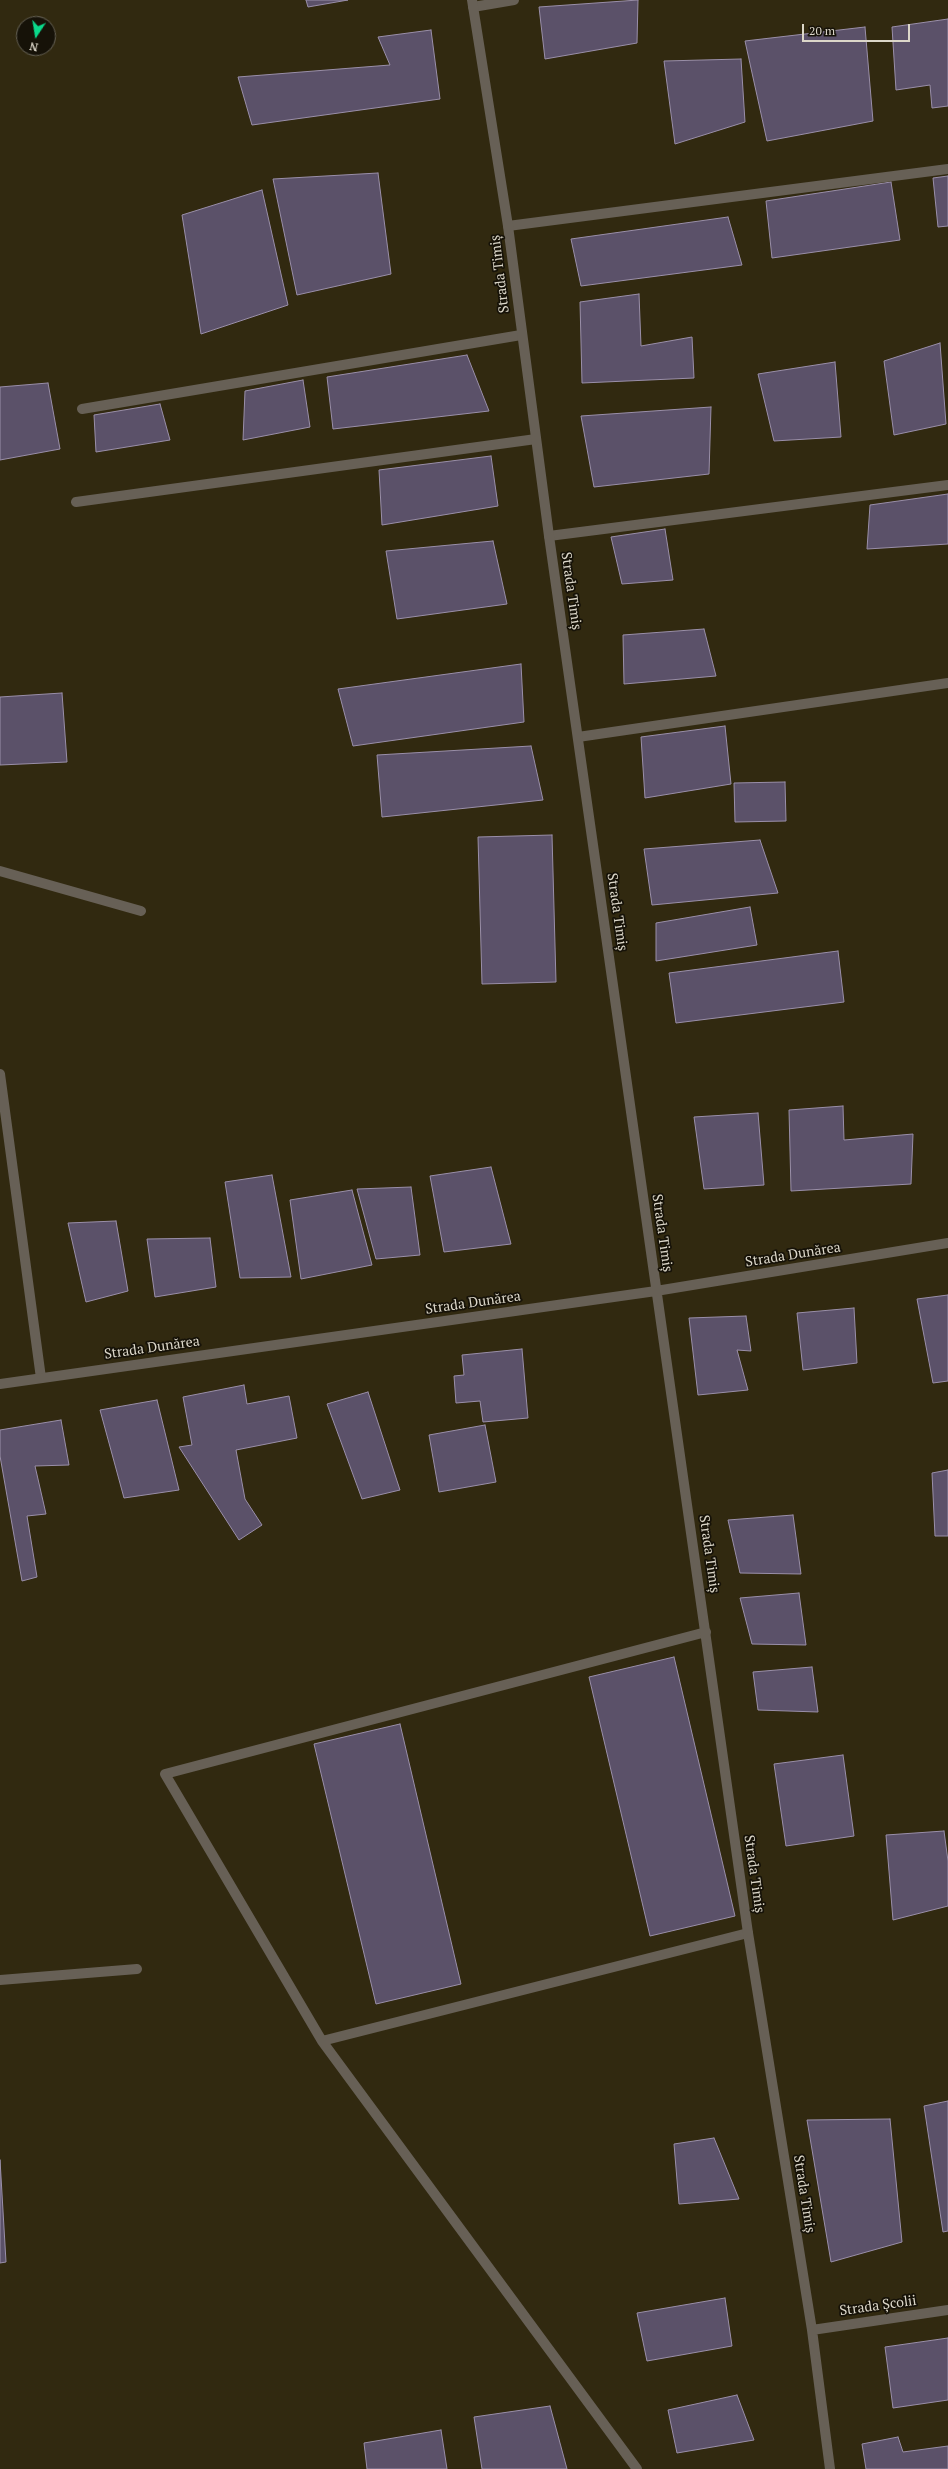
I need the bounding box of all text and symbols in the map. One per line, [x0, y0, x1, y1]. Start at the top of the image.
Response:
north arrow [16, 16, 56, 56]
scale bar [804, 16, 912, 42]
text: 20 m [809, 23, 835, 38]
text: N [28, 39, 39, 54]
street label: Strada Timiș [487, 234, 513, 314]
street label: Strada Timiș [557, 551, 585, 631]
street label: Strada Timiș [603, 872, 631, 952]
street label: Strada Timiș [648, 1193, 676, 1273]
street label: Strada Dunărea [744, 1239, 842, 1271]
street label: Strada Dunărea [424, 1288, 522, 1318]
street label: Strada Dunărea [103, 1333, 201, 1363]
street label: Strada Timiș [695, 1514, 723, 1594]
street label: Strada Timiș [740, 1834, 768, 1914]
street label: Strada Timiș [790, 2154, 818, 2234]
street label: Strada Școlii [838, 2292, 918, 2320]

